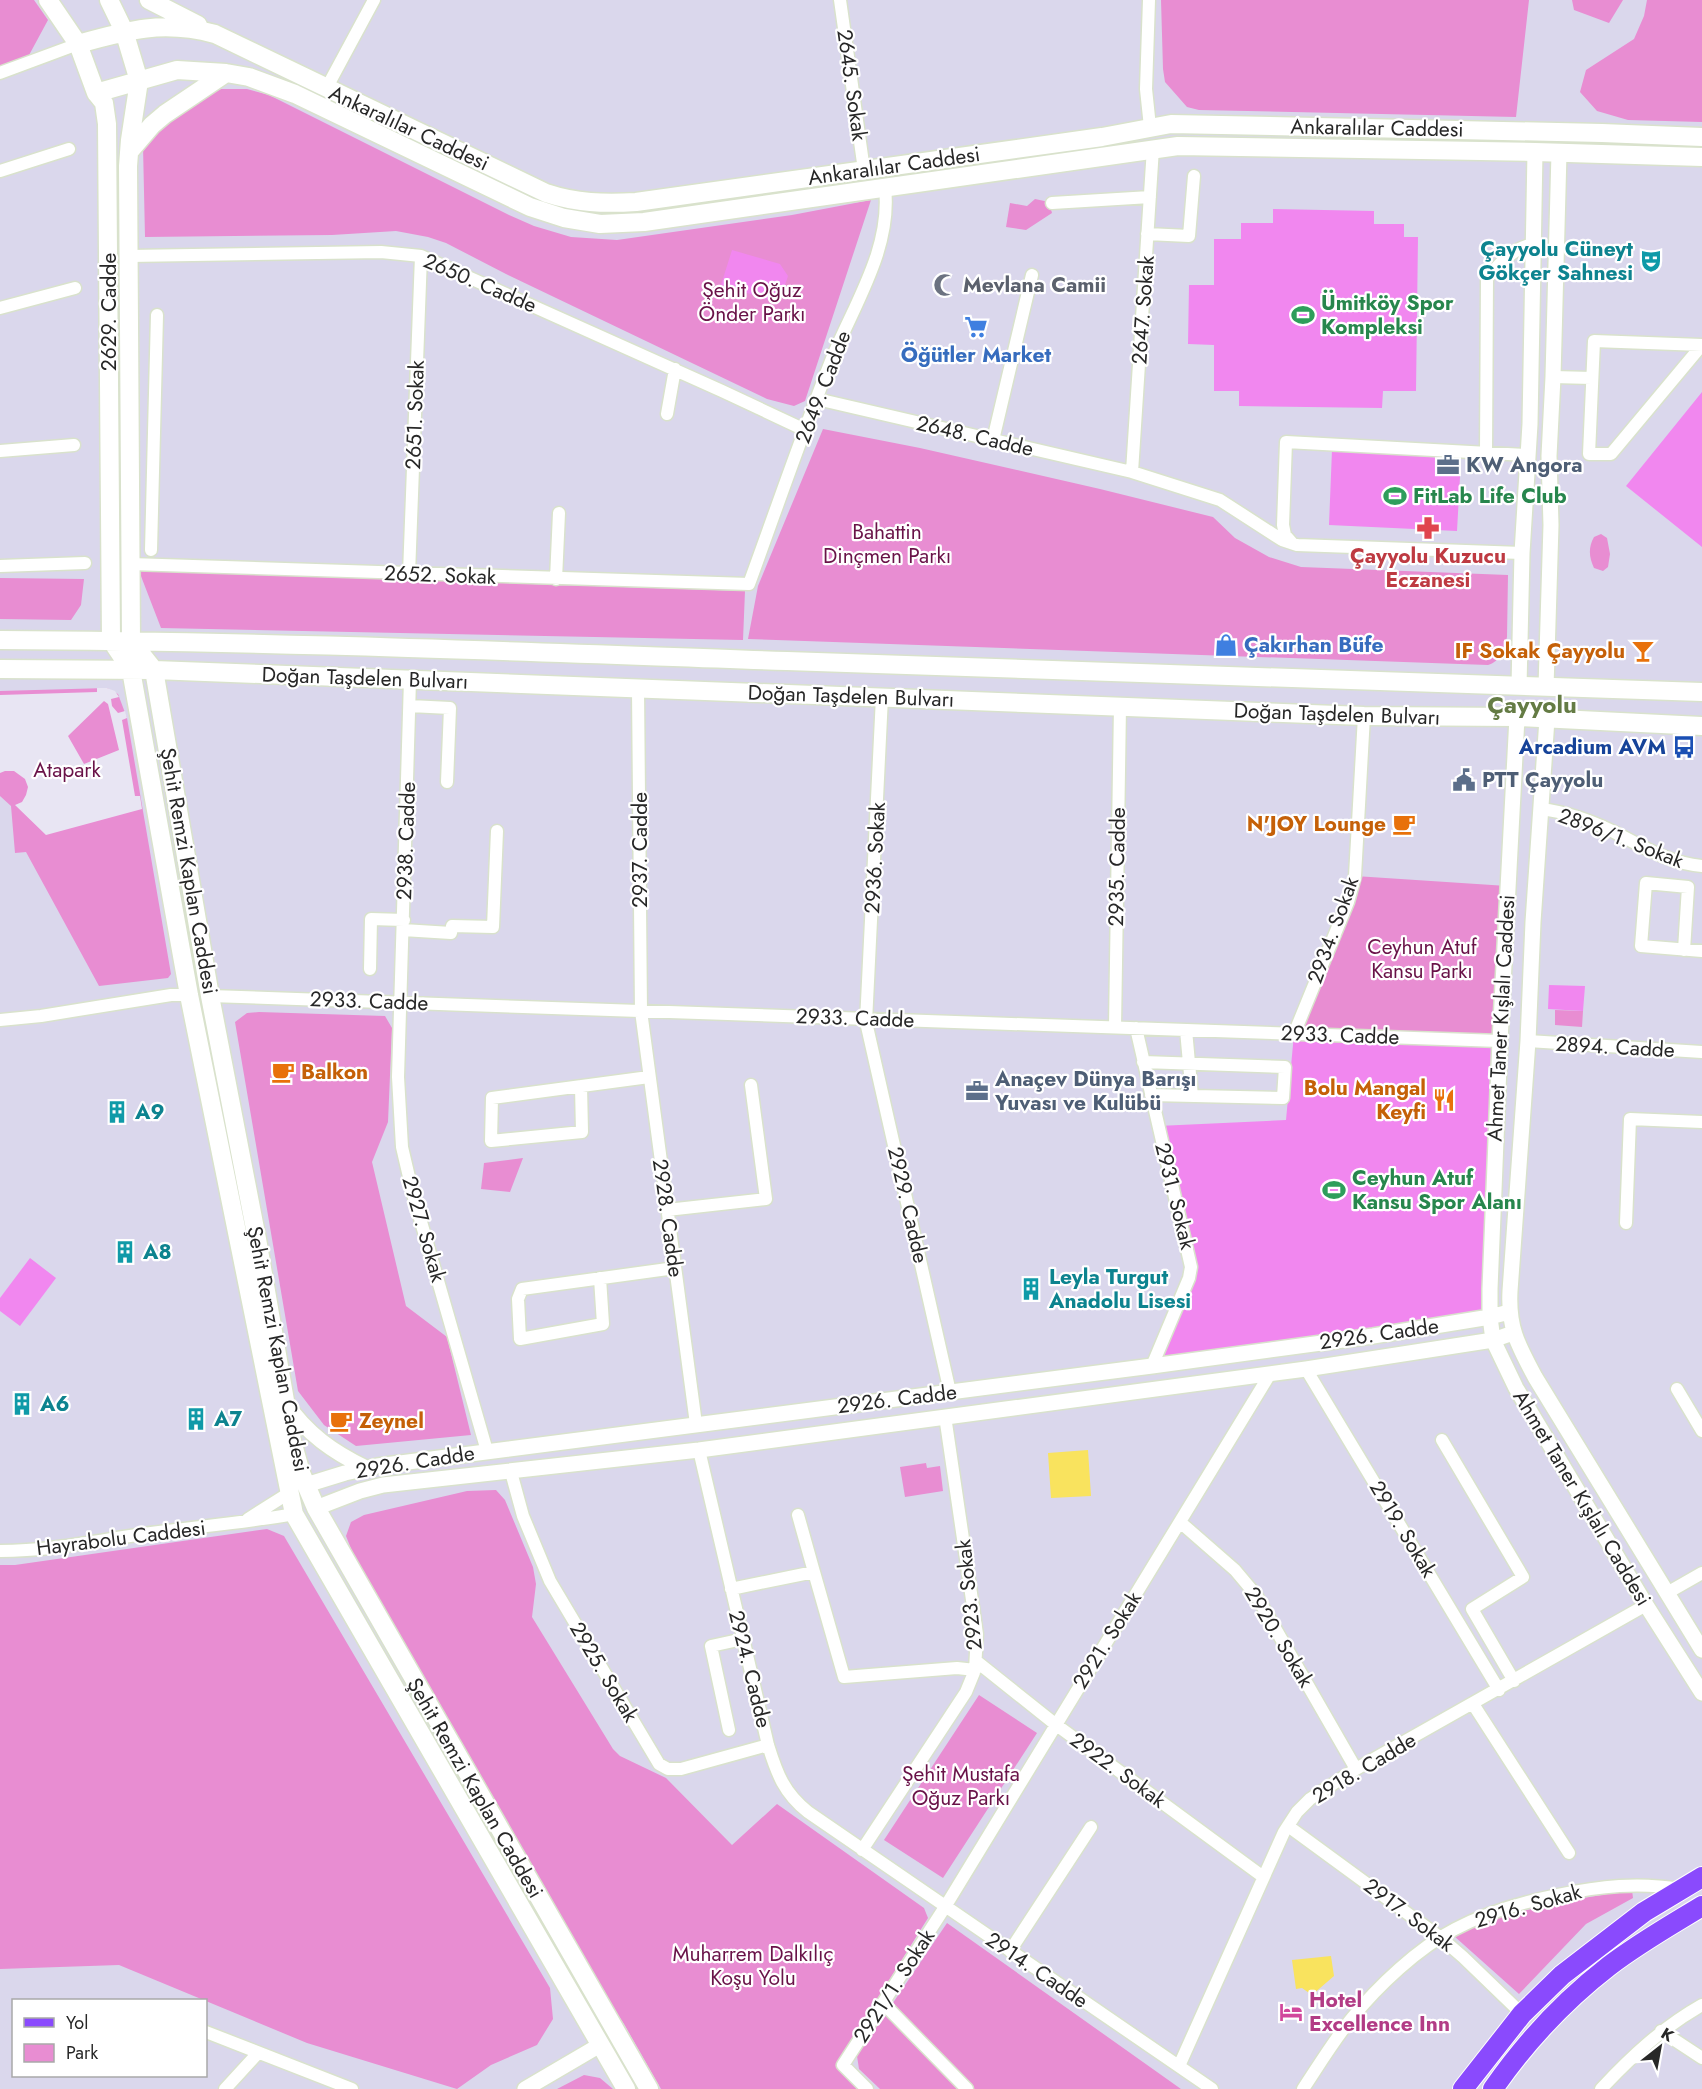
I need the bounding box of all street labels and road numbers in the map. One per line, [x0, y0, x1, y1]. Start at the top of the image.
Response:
street label: 2645. Sokak [829, 27, 875, 143]
street label: Ankaralılar Caddesi [324, 78, 494, 178]
street label: Ankaralılar Caddesi [1290, 111, 1464, 145]
street label: Ankaralılar Caddesi [806, 139, 982, 193]
street label: 2650. Cadde [419, 246, 541, 320]
street label: 2629. Cadde [94, 253, 124, 371]
street label: 2647. Sokak [1124, 254, 1162, 366]
street label: 2649. Cadde [788, 326, 858, 448]
street label: 2651. Sokak [398, 359, 432, 470]
street label: 2648. Cadde [914, 408, 1037, 464]
street label: 2652. Sokak [384, 558, 497, 592]
street label: Doğan Taşdelen Bulvarı [261, 659, 469, 697]
street label: Doğan Taşdelen Bulvarı [747, 677, 955, 715]
street label: Doğan Taşdelen Bulvarı [1233, 695, 1441, 733]
street label: Şehit Remzi Kaplan Caddesi [153, 745, 225, 997]
street label: 2938. Cadde [389, 781, 423, 901]
street label: 2937. Cadde [625, 792, 655, 908]
street label: 2896/1. Sokak [1554, 800, 1689, 876]
street label: 2936. Sokak [857, 801, 893, 915]
street label: 2935. Cadde [1101, 807, 1133, 927]
street label: 2934. Sokak [1300, 872, 1366, 988]
street label: Ahmet Taner Kışlalı Caddesi [1480, 894, 1522, 1142]
street label: 2933. Cadde [309, 984, 429, 1018]
street label: 2933. Cadde [795, 1001, 915, 1035]
street label: 2933. Cadde [1280, 1018, 1400, 1052]
street label: 2894. Cadde [1554, 1029, 1676, 1065]
street label: 2931. Sokak [1147, 1139, 1203, 1253]
street label: 2929. Cadde [880, 1144, 936, 1266]
street label: 2928. Cadde [645, 1157, 691, 1279]
street label: 2927. Sokak [395, 1172, 454, 1286]
street label: Şehit Remzi Kaplan Caddesi [239, 1223, 317, 1475]
street label: 2926. Cadde [1318, 1311, 1441, 1357]
street label: 2926. Cadde [836, 1377, 959, 1421]
street label: Ahmet Taner Kışlalı Caddesi [1506, 1384, 1658, 1612]
street label: 2926. Cadde [353, 1438, 477, 1486]
street label: 2919. Sokak [1362, 1475, 1444, 1584]
street label: Hayrabolu Caddesi [35, 1513, 207, 1563]
street label: 2923. Sokak [948, 1537, 990, 1652]
street label: 2920. Sokak [1237, 1581, 1321, 1694]
street label: 2921. Sokak [1065, 1585, 1149, 1694]
street label: 2924. Cadde [721, 1607, 779, 1731]
street label: 2925. Sokak [562, 1616, 646, 1728]
street label: Şehit Remzi Kaplan Caddesi [400, 1672, 550, 1904]
street label: 2922. Sokak [1064, 1725, 1173, 1816]
street label: 2918. Cadde [1306, 1725, 1422, 1811]
street label: 2917. Sokak [1357, 1871, 1461, 1960]
street label: 2916. Sokak [1471, 1876, 1586, 1936]
street label: 2921/1. Sokak [846, 1923, 942, 2049]
street label: 2914. Cadde [980, 1925, 1094, 2015]

